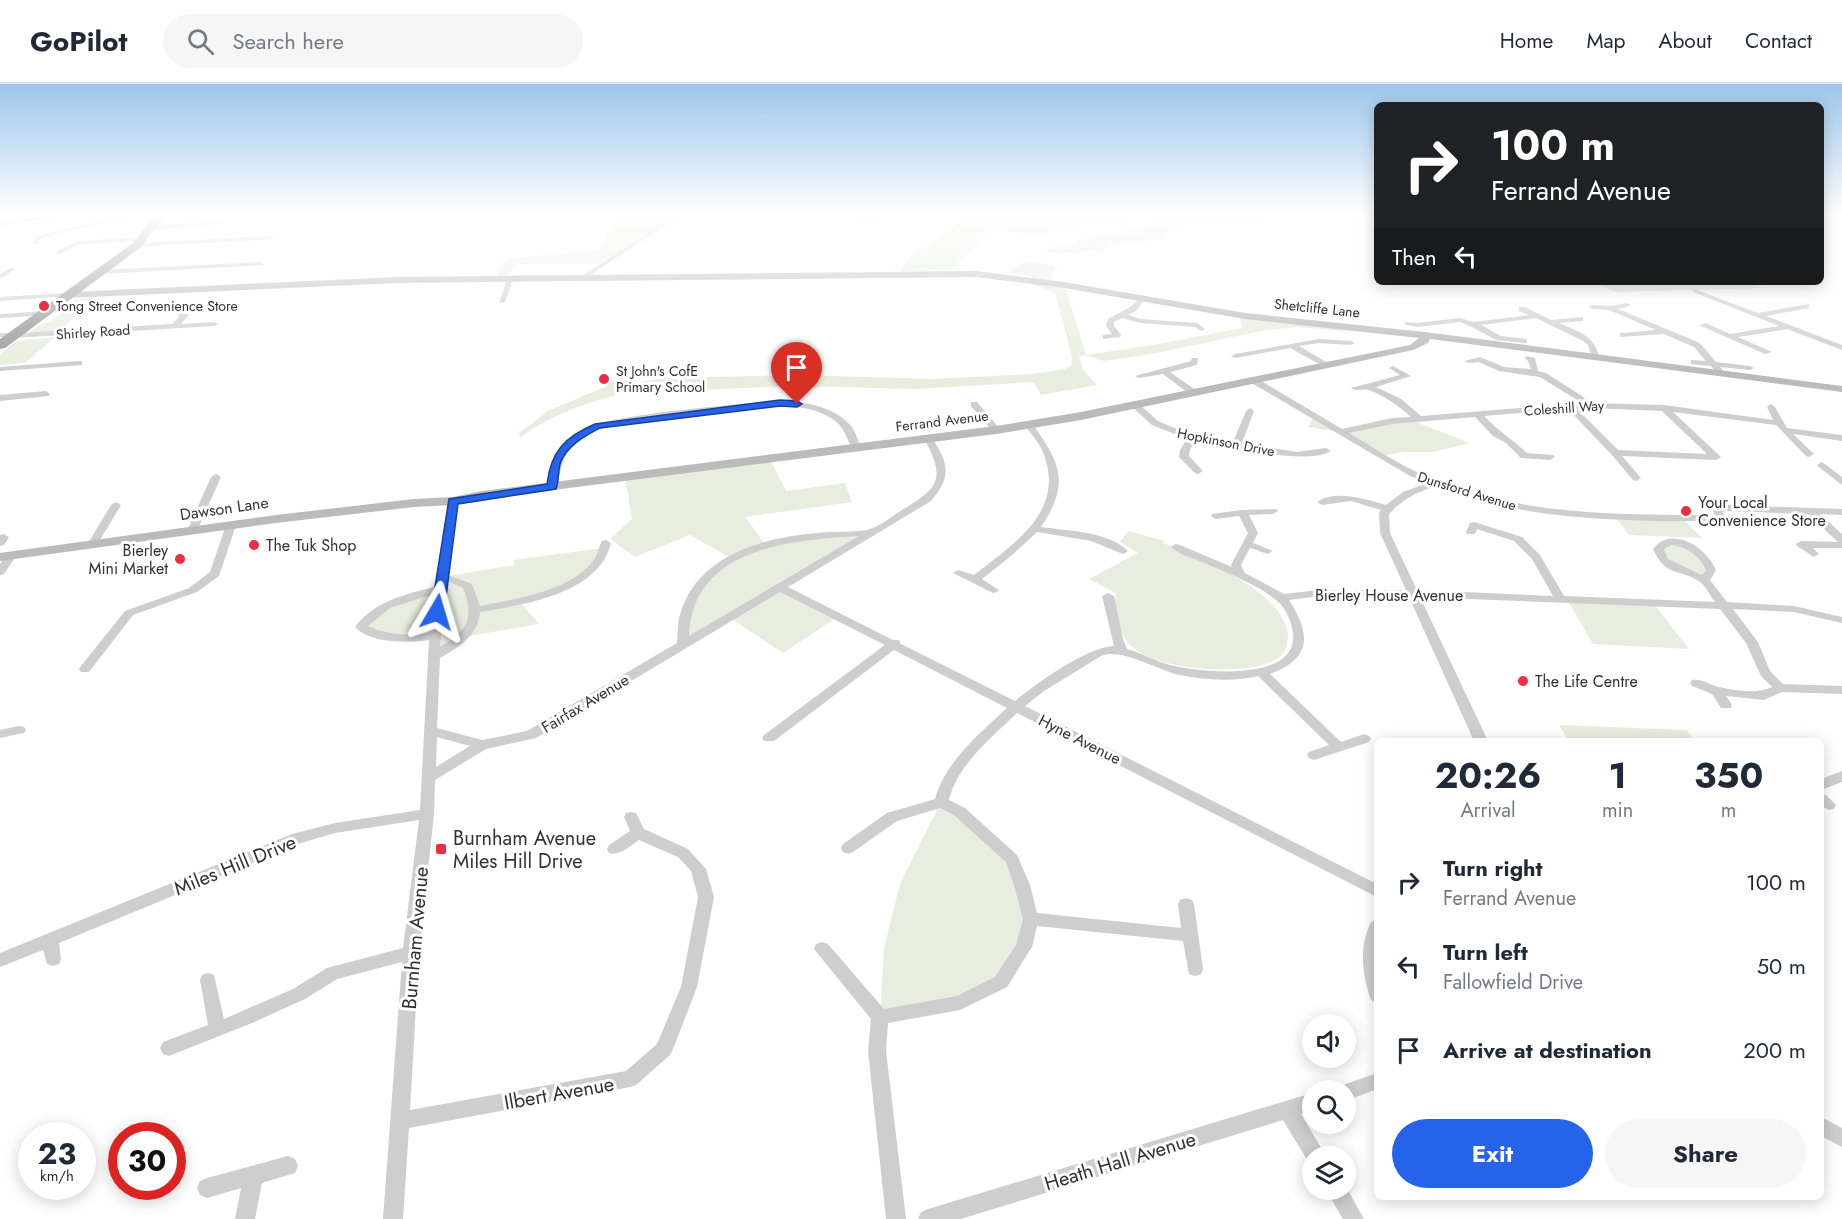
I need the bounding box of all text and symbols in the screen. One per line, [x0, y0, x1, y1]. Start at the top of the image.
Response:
search box [163, 14, 583, 68]
text: GoPilot [30, 21, 127, 62]
icon: search [184, 25, 217, 58]
text: Search here [232, 25, 344, 57]
text: Home [1500, 26, 1553, 56]
text: Map [1586, 26, 1626, 56]
text: About [1659, 26, 1712, 56]
text: Contact [1745, 26, 1812, 56]
text: 100 m [1491, 115, 1615, 176]
icon: right [1392, 126, 1470, 204]
text: Ferrand Avenue [1491, 171, 1671, 210]
icon: left [1449, 240, 1482, 273]
text: Then [1392, 241, 1437, 273]
street label: Shetcliffe Lane [1273, 294, 1361, 322]
place label: Tong Street Convenience Store [56, 296, 238, 316]
marker: Tong Street Convenience Store [37, 299, 51, 313]
street label: Shirley Road [55, 319, 131, 345]
pin [771, 342, 822, 404]
icon: arrive [780, 351, 813, 384]
place label: St John's CofE Primary School [616, 361, 705, 397]
marker: St John's CofE Primary School [597, 372, 611, 386]
street label: Coleshill Way [1523, 395, 1606, 421]
street label: Ferrand Avenue [894, 405, 990, 437]
street label: Hopkinson Drive [1176, 423, 1276, 461]
street label: Dunsford Avenue [1415, 467, 1519, 515]
street label: Dawson Lane [178, 491, 270, 526]
place label: Your Local Convenience Store [1698, 491, 1826, 532]
marker: Your Local Convenience Store [1679, 504, 1693, 518]
place label: The Tuk Shop [266, 534, 356, 557]
marker: The Tuk Shop [247, 538, 261, 552]
place label: Bierley Mini Market [88, 539, 169, 580]
marker: Bierley Mini Market [173, 552, 187, 566]
position arrow [405, 580, 469, 644]
street label: Bierley House Avenue [1315, 584, 1463, 607]
street label: Fairfax Avenue [537, 668, 633, 739]
place label: The Life Centre [1535, 670, 1638, 693]
marker: The Life Centre [1516, 674, 1530, 688]
street label: Hyne Avenue [1035, 709, 1125, 770]
text: 20:26 [1435, 749, 1541, 801]
text: 1 [1608, 749, 1627, 801]
text: 350 [1694, 749, 1763, 801]
text: Arrival [1460, 796, 1516, 825]
text: min [1602, 796, 1633, 825]
text: m [1721, 796, 1736, 825]
place label: Burnham Avenue Miles Hill Drive [453, 824, 596, 876]
street label: Miles Hill Drive [170, 828, 301, 903]
marker: Burnham Avenue Miles Hill Drive [434, 842, 448, 856]
text: Turn right [1443, 852, 1543, 884]
street label: Burnham Avenue [395, 866, 436, 1011]
icon: right [1392, 866, 1425, 899]
text: 100 m [1746, 866, 1806, 898]
text: Ferrand Avenue [1443, 884, 1576, 913]
text: Turn left [1443, 936, 1528, 968]
icon: left [1392, 950, 1425, 983]
text: 50 m [1757, 950, 1806, 982]
text: Fallowfield Drive [1443, 968, 1583, 997]
map controls [1302, 1014, 1356, 1200]
button: sound [1302, 1014, 1356, 1068]
icon: arrive [1392, 1034, 1425, 1067]
text: Arrive at destination [1443, 1034, 1652, 1066]
text: 200 m [1743, 1034, 1806, 1066]
street label: Ilbert Avenue [502, 1070, 616, 1117]
button: search [1302, 1080, 1356, 1134]
button: Exit [1392, 1119, 1593, 1188]
button: Share [1605, 1119, 1806, 1188]
speed limit sign: 30 [108, 1122, 186, 1200]
street label: Heath Hall Avenue [1041, 1125, 1199, 1198]
text: 23 [38, 1132, 76, 1175]
button: layers [1302, 1146, 1356, 1200]
text: km/h [40, 1165, 74, 1187]

